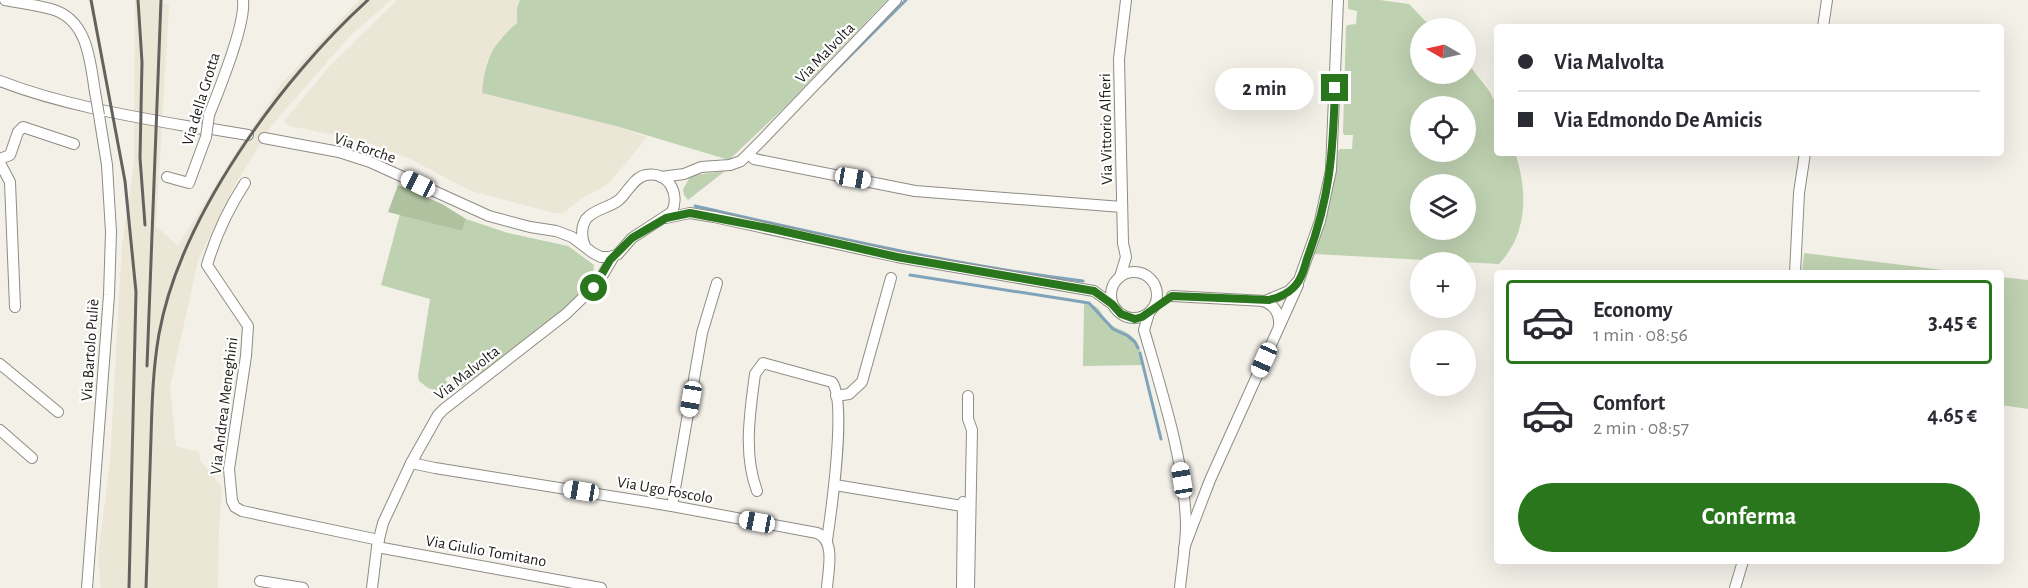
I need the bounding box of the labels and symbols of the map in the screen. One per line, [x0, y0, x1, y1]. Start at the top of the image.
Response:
north arrow [1410, 18, 1476, 84]
street label: Via Malvolta [792, 20, 858, 86]
street label: Via della Grotta [179, 51, 223, 147]
callout: 2 min [1215, 67, 1314, 109]
street label: Via Vittorio Alfieri [1097, 73, 1115, 185]
route end [1321, 74, 1348, 101]
street label: Via Forche [332, 130, 398, 166]
car [834, 166, 872, 190]
car [398, 168, 438, 200]
route start [580, 274, 607, 301]
street label: Via Bartolo Puliè [78, 298, 102, 402]
street label: Via Andrea Meneghini [208, 336, 240, 476]
car [1248, 340, 1280, 380]
street label: Via Malvolta [432, 343, 502, 403]
car [679, 380, 703, 418]
car [1170, 461, 1194, 499]
street label: Via Ugo Foscolo [616, 474, 714, 506]
car [562, 479, 600, 503]
car [738, 510, 776, 534]
street label: Via Giulio Tomitano [424, 532, 548, 570]

